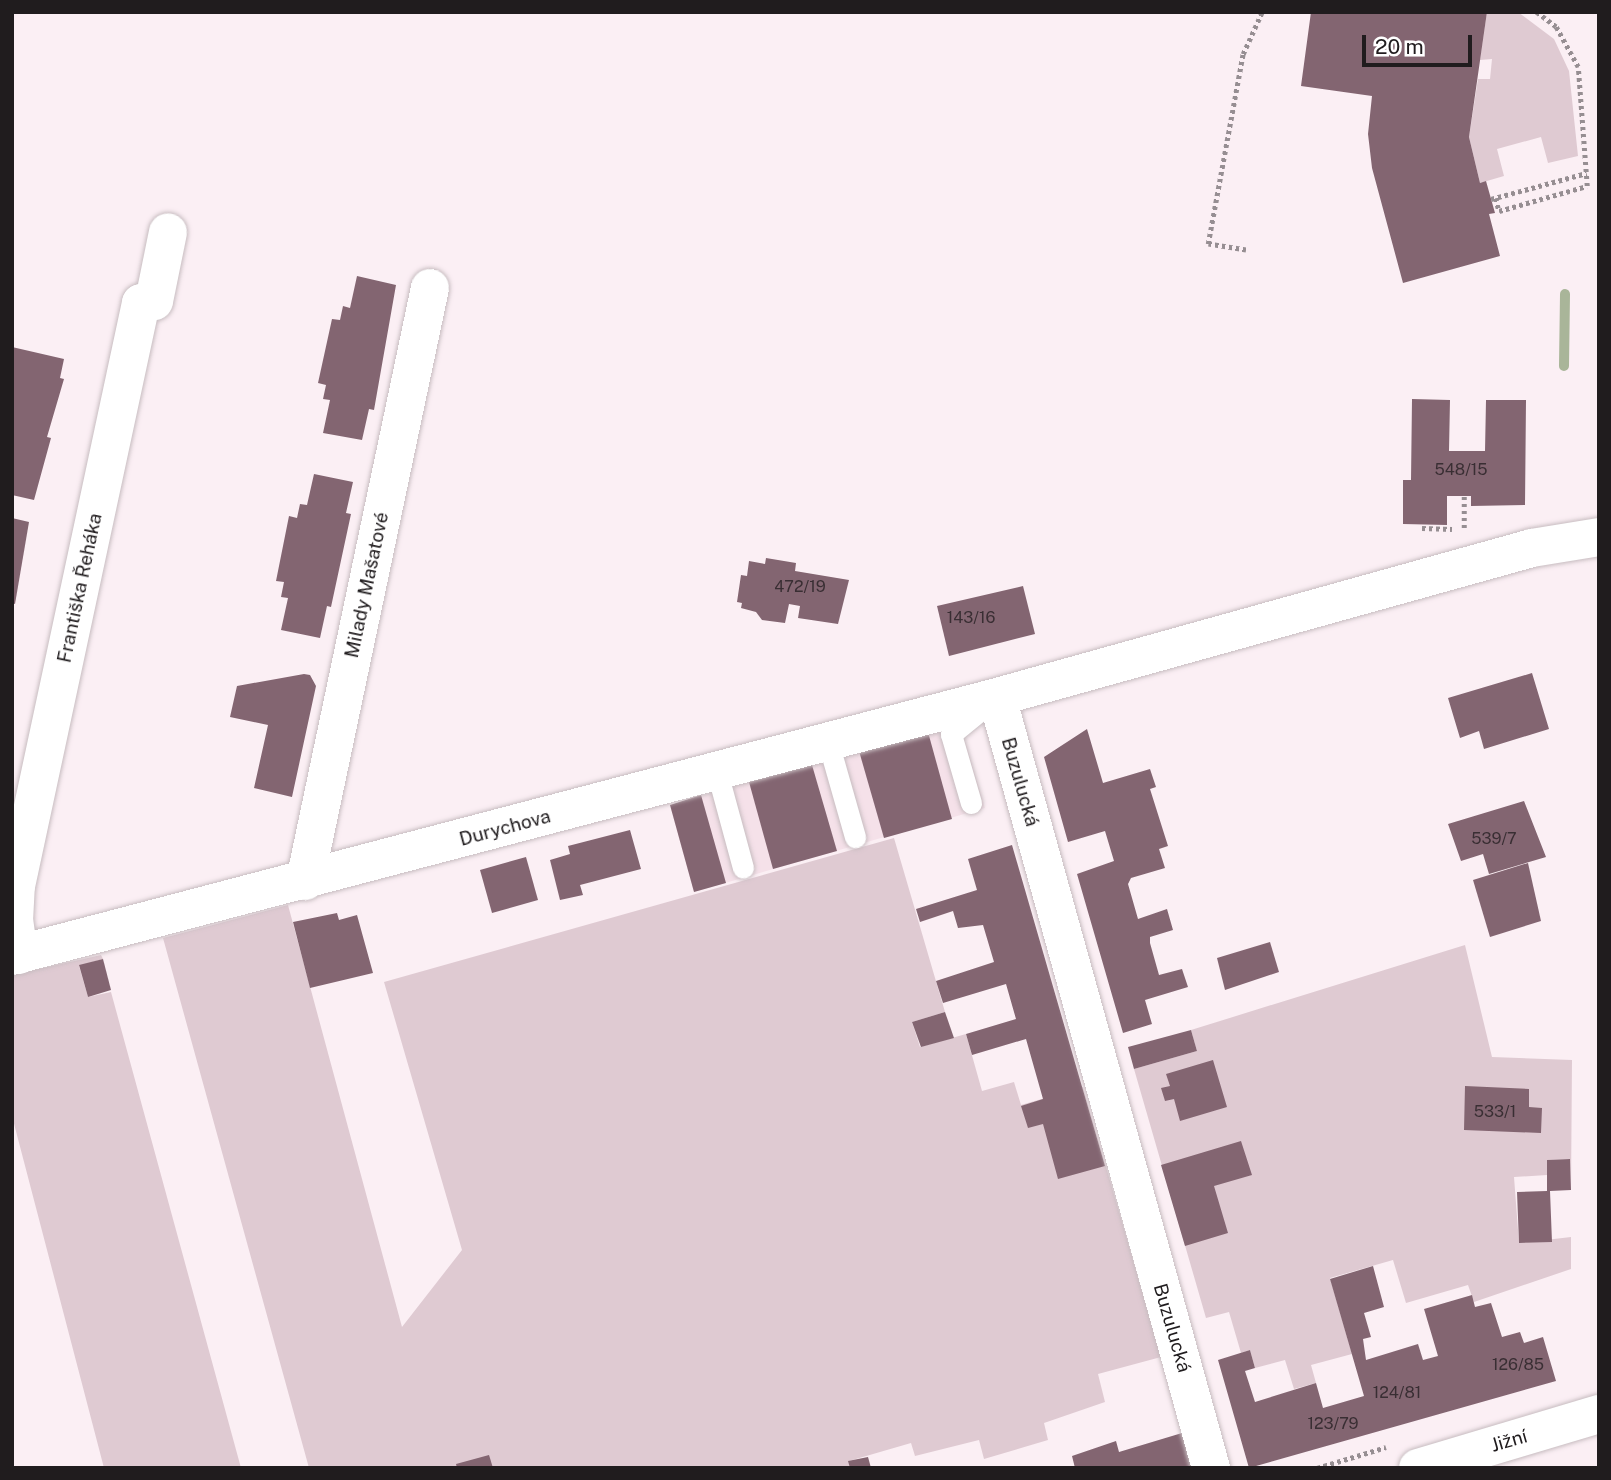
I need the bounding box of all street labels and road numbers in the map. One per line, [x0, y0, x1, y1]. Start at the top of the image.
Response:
street label: Milady Mašatové [340, 510, 394, 660]
street label: Františka Řeháka [53, 511, 107, 665]
street label: Buzulucká [996, 735, 1044, 829]
street label: Durychova [457, 805, 553, 851]
street label: Buzulucká [1148, 1281, 1196, 1375]
street label: Jižní [1488, 1425, 1530, 1457]

